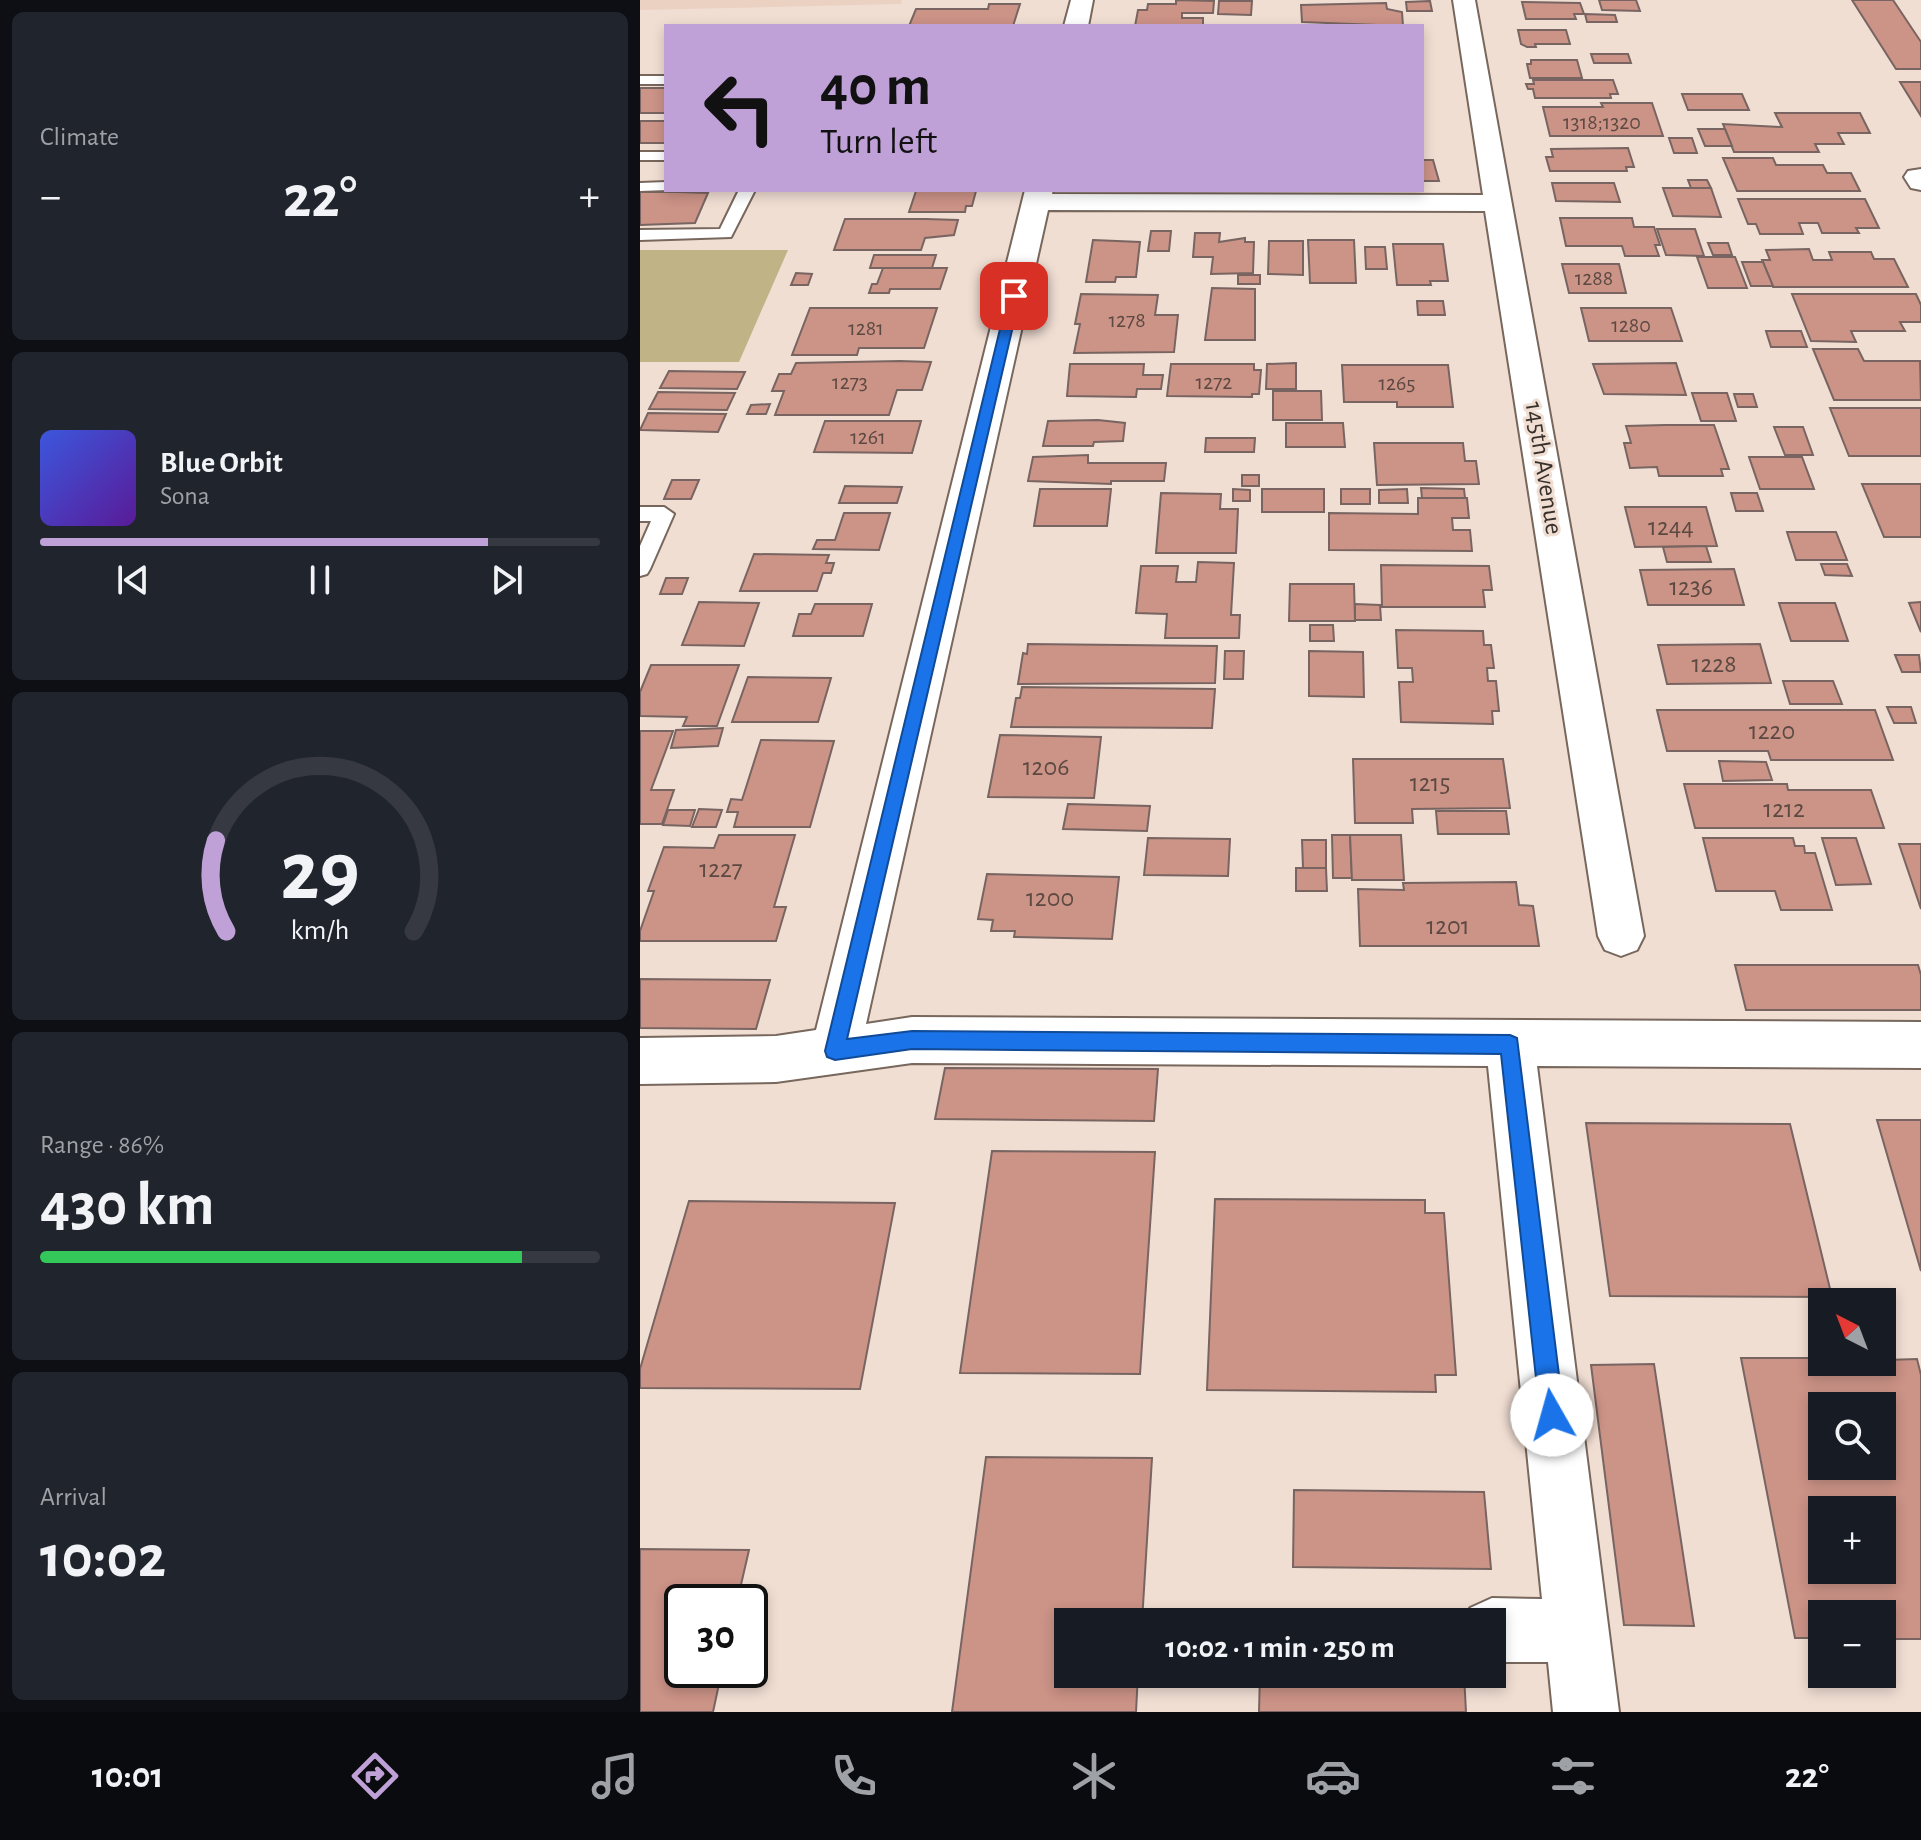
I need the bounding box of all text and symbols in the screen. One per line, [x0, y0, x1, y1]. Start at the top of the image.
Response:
icon: left [688, 56, 792, 160]
text: 40 m [820, 59, 931, 115]
house number: 1318;1320 [1563, 111, 1641, 133]
text: Climate [40, 124, 119, 150]
text: Turn left [820, 124, 937, 160]
text: 22° [283, 168, 357, 228]
text: − [40, 175, 61, 219]
text: + [579, 175, 600, 219]
pin [980, 262, 1048, 330]
house number: 1288 [1575, 267, 1613, 289]
icon: arrive [992, 274, 1036, 318]
house number: 1278 [1108, 309, 1146, 331]
house number: 1280 [1611, 314, 1651, 336]
house number: 1281 [848, 317, 884, 339]
house number: 1273 [832, 371, 868, 393]
house number: 1272 [1196, 371, 1232, 393]
house number: 1265 [1378, 372, 1416, 394]
street label: 145th Avenue [1521, 400, 1567, 536]
house number: 1261 [850, 426, 886, 448]
text: Blue Orbit [160, 448, 283, 478]
text: Sona [160, 483, 210, 509]
house number: 1244 [1648, 514, 1694, 540]
icon: previous [111, 558, 155, 602]
icon: pause [298, 558, 342, 602]
icon: next [485, 558, 529, 602]
house number: 1236 [1669, 574, 1713, 600]
house number: 1228 [1692, 651, 1736, 677]
house number: 1220 [1749, 718, 1795, 744]
house number: 1206 [1023, 754, 1069, 780]
house number: 1215 [1410, 770, 1450, 796]
house number: 1212 [1763, 796, 1805, 822]
text: 29 [280, 831, 360, 915]
house number: 1227 [699, 856, 743, 882]
house number: 1200 [1026, 885, 1074, 911]
house number: 1201 [1426, 913, 1470, 939]
text: km/h [291, 916, 349, 945]
text: Range · 86% [40, 1132, 164, 1158]
text: 430 km [40, 1176, 214, 1236]
north arrow [1808, 1288, 1896, 1376]
map controls [1808, 1288, 1896, 1688]
position arrow [1510, 1373, 1594, 1457]
button: search [1808, 1392, 1896, 1480]
text: Arrival [40, 1484, 107, 1510]
button: + [1808, 1496, 1896, 1584]
text: 10:02 [40, 1528, 166, 1588]
speed limit sign: 30 [664, 1584, 768, 1688]
button: − [1808, 1600, 1896, 1688]
text: 10:02 · 1 min · 250 m [1165, 1633, 1395, 1663]
icon: directions [347, 1748, 403, 1804]
icon: music [587, 1748, 643, 1804]
icon: phone [826, 1748, 882, 1804]
icon: climate [1066, 1748, 1122, 1804]
icon: car [1305, 1748, 1361, 1804]
icon: filters [1545, 1748, 1601, 1804]
text: 10:01 [92, 1758, 163, 1794]
text: 22° [1785, 1758, 1829, 1794]

